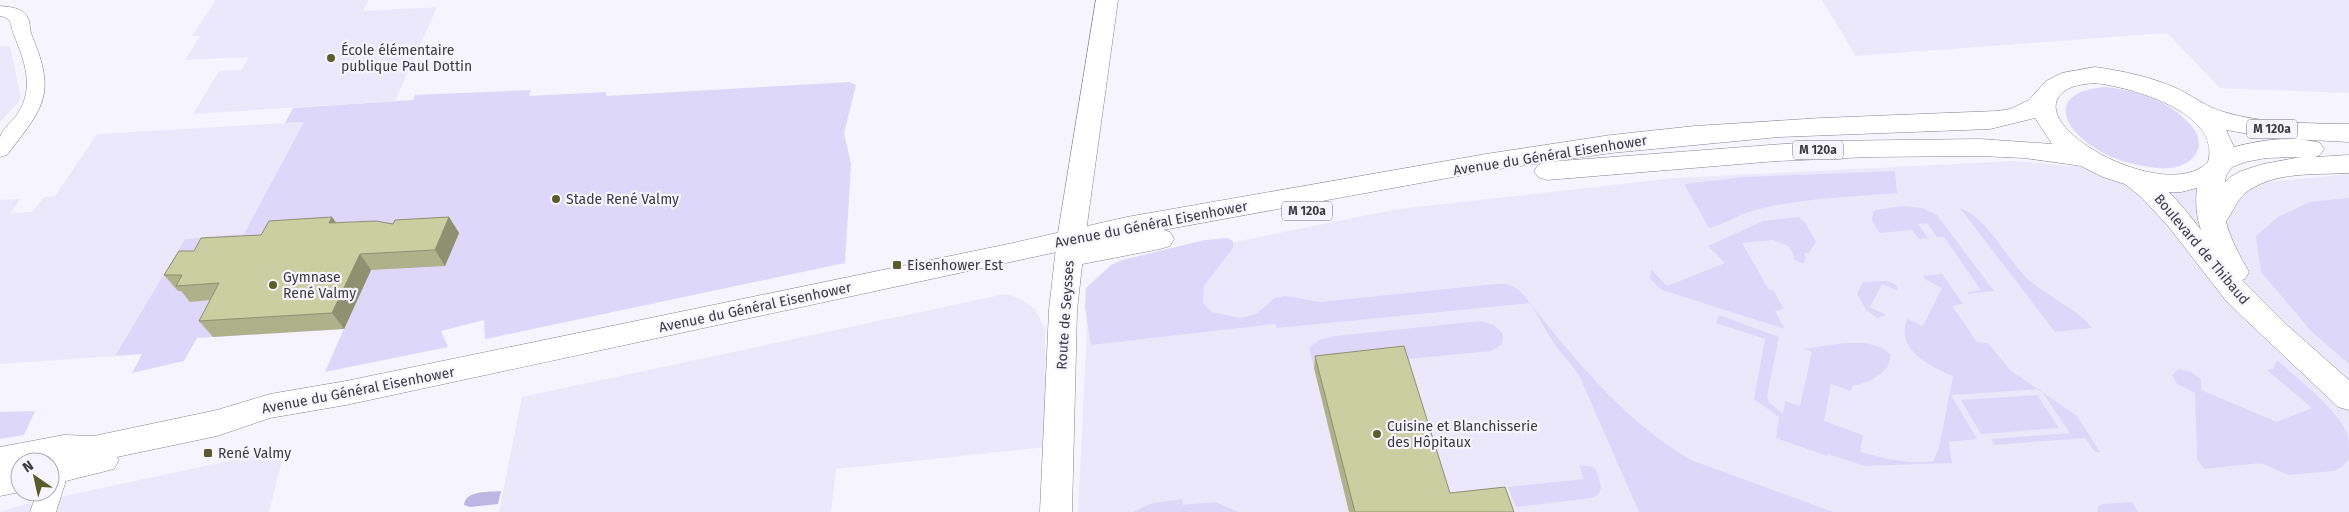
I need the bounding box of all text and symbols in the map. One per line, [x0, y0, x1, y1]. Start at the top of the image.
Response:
place label: École élémentaire publique Paul Dottin [341, 41, 472, 75]
marker: École élémentaire publique Paul Dottin [325, 52, 337, 64]
road number: M 120a [2247, 120, 2297, 138]
street label: Avenue du Général Eisenhower [1452, 132, 1649, 179]
road number: M 120a [1793, 140, 1843, 160]
place label: Stade René Valmy [566, 191, 679, 208]
street label: Boulevard de Thibaud [2150, 191, 2253, 308]
marker: Stade René Valmy [550, 193, 562, 205]
street label: Avenue du Général Eisenhower [1053, 197, 1250, 252]
road number: M 120a [1282, 202, 1332, 220]
place label: Eisenhower Est [907, 257, 1004, 274]
marker: Eisenhower Est [891, 259, 903, 271]
street label: Route de Seysses [1053, 259, 1078, 370]
place label: Gymnase René Valmy [283, 269, 356, 302]
marker: Gymnase René Valmy [267, 279, 279, 291]
street label: Avenue du Général Eisenhower [657, 279, 853, 336]
street label: Avenue du Général Eisenhower [260, 363, 457, 418]
place label: Cuisine et Blanchisserie des Hôpitaux [1387, 418, 1538, 451]
marker: Cuisine et Blanchisserie des Hôpitaux [1371, 428, 1383, 440]
place label: René Valmy [218, 445, 291, 462]
marker: René Valmy [202, 447, 214, 459]
north arrow [10, 452, 60, 502]
text: N [19, 457, 37, 476]

